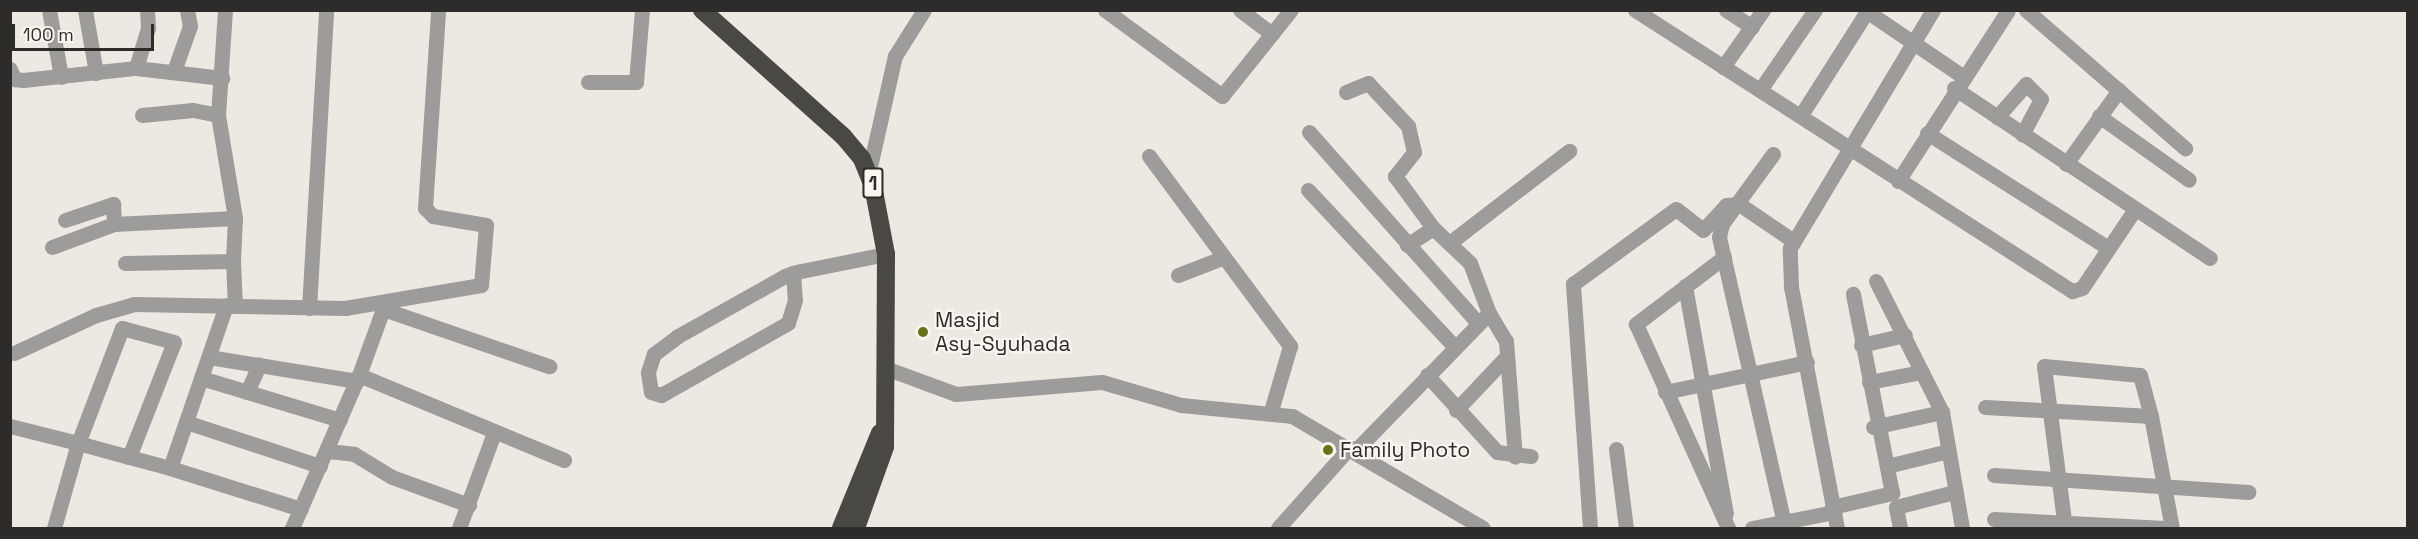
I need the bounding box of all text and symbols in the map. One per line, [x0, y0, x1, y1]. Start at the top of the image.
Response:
scale bar [15, 12, 158, 50]
text: 100 m [23, 23, 74, 46]
road number: 1 [861, 166, 885, 200]
place label: Masjid Asy-Syuhada [935, 307, 1071, 357]
marker: Masjid Asy-Syuhada [916, 325, 930, 339]
place label: Family Photo [1340, 437, 1470, 463]
marker: Family Photo [1321, 443, 1335, 457]

